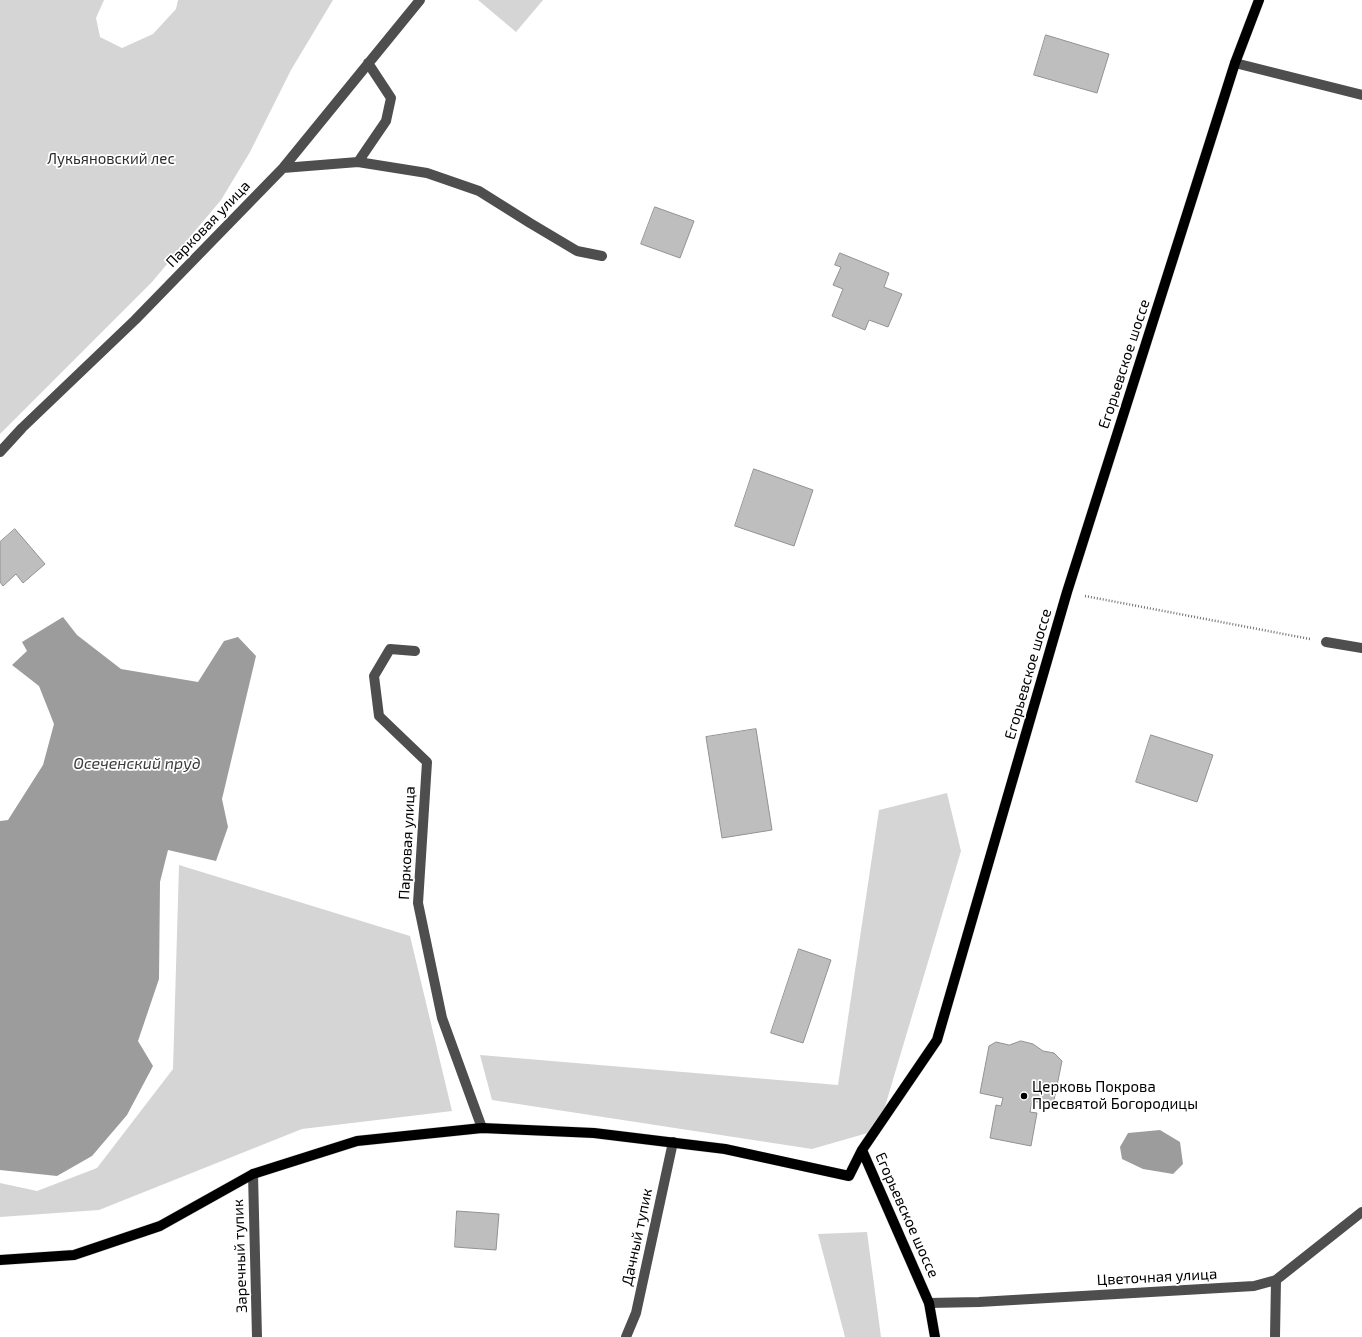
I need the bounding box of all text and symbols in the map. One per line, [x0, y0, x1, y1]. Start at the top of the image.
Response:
park label: Лукьяновский лес [47, 150, 175, 168]
street label: Парковая улица [162, 177, 254, 271]
street label: Егорьевское шоссе [1095, 297, 1153, 431]
street label: Егорьевское шоссе [1001, 606, 1055, 742]
water label: Осеченский пруд [73, 754, 201, 774]
street label: Парковая улица [395, 786, 419, 900]
place label: Церковь Покрова Пресвятой Богородицы [1032, 1078, 1198, 1113]
marker: Церковь Покрова Пресвятой Богородицы [1019, 1091, 1029, 1101]
street label: Егорьевское шоссе [871, 1150, 943, 1280]
street label: Дачный тупик [618, 1187, 656, 1287]
street label: Заречный тупик [229, 1199, 251, 1313]
street label: Цветочная улица [1096, 1265, 1218, 1289]

